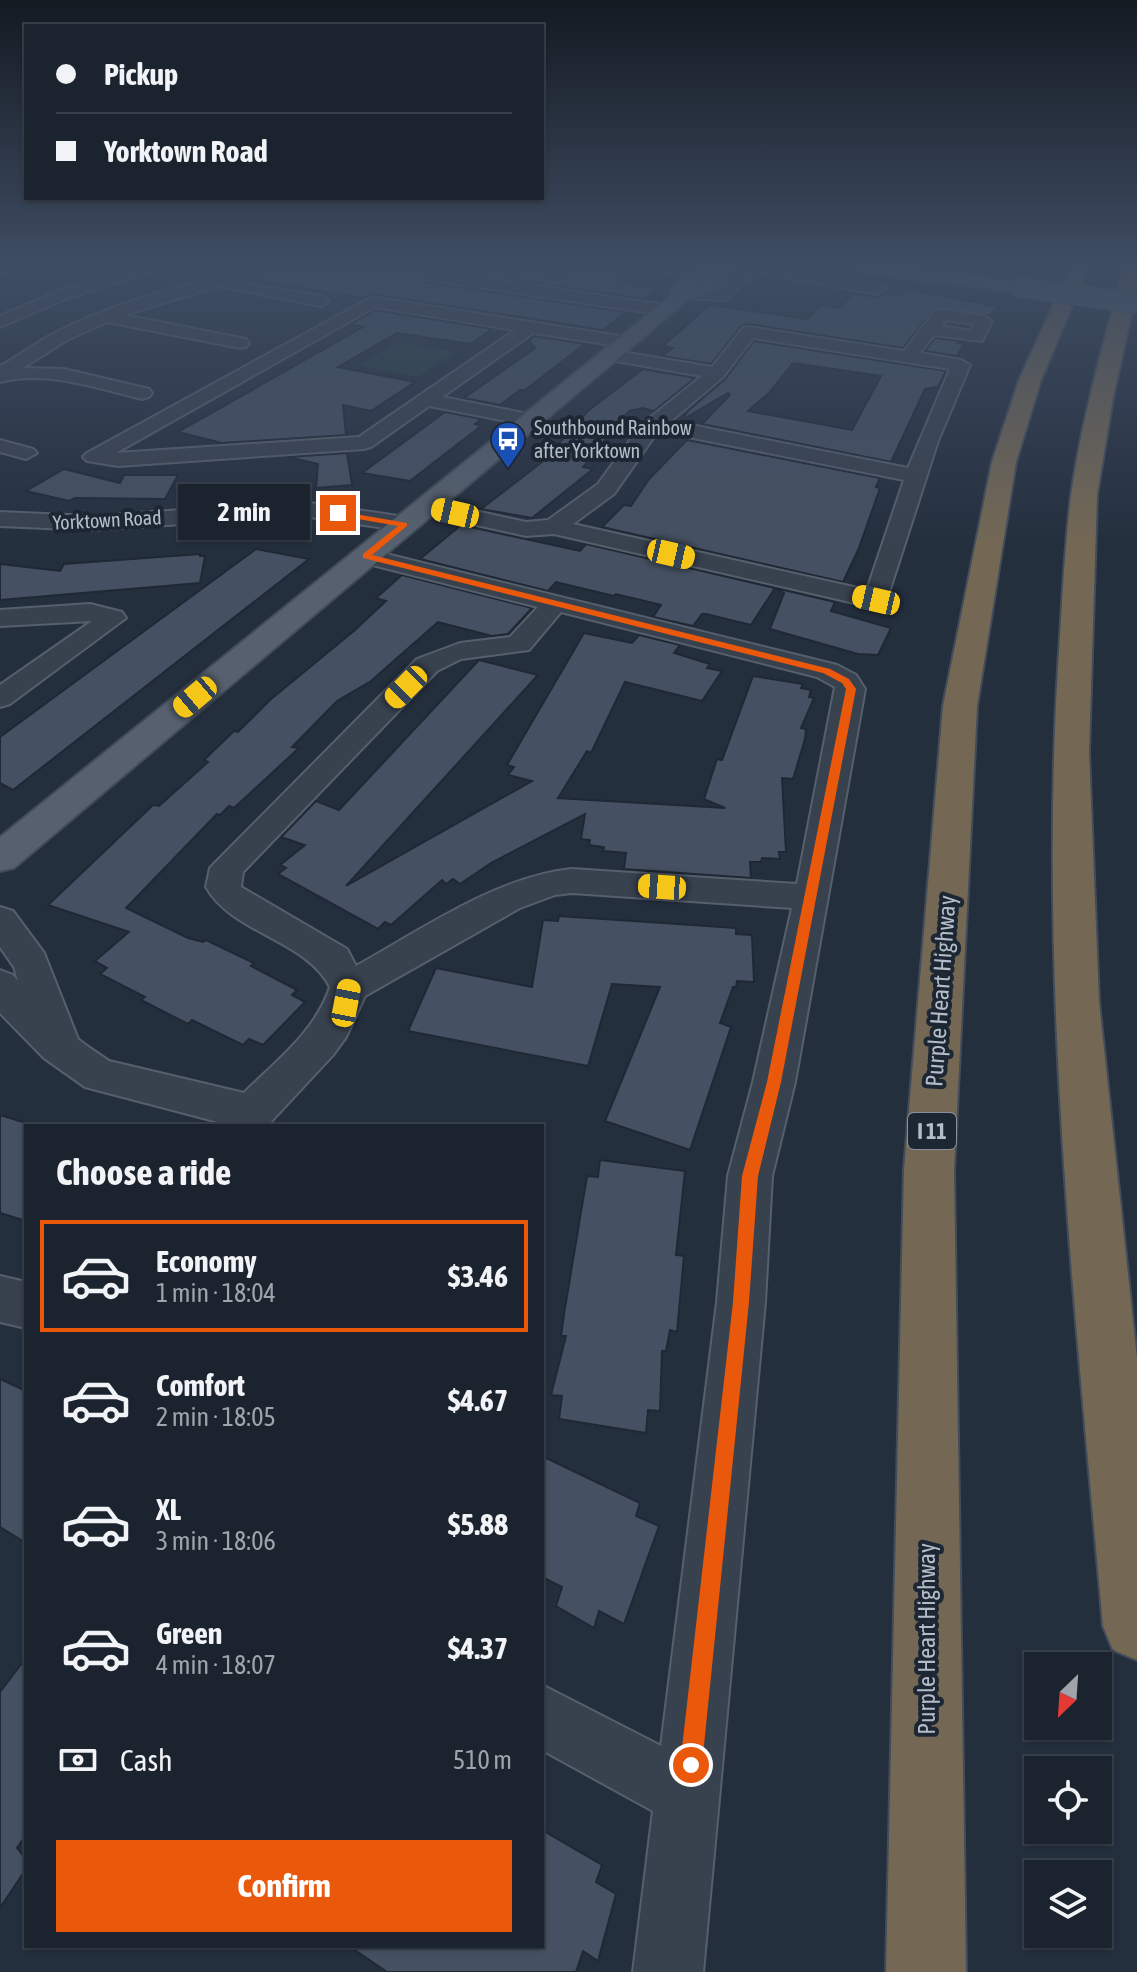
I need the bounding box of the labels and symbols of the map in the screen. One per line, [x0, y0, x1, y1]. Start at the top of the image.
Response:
place label: Southbound Rainbow after Yorktown [534, 416, 692, 462]
bus stop icon: Southbound Rainbow after Yorktown [489, 420, 527, 470]
callout: 2 min [178, 485, 310, 541]
route end [320, 495, 356, 531]
car [429, 496, 481, 530]
street label: Yorktown Road [52, 505, 162, 534]
car [645, 537, 697, 571]
car [850, 583, 902, 617]
car [381, 662, 431, 712]
car [169, 672, 221, 722]
car [637, 873, 687, 901]
street label: Purple Heart Highway [920, 894, 961, 1088]
car [330, 977, 362, 1029]
road number: I 11 [908, 1113, 956, 1149]
street label: Purple Heart Highway [913, 1543, 940, 1735]
north arrow [1024, 1652, 1112, 1740]
route start [673, 1747, 709, 1783]

